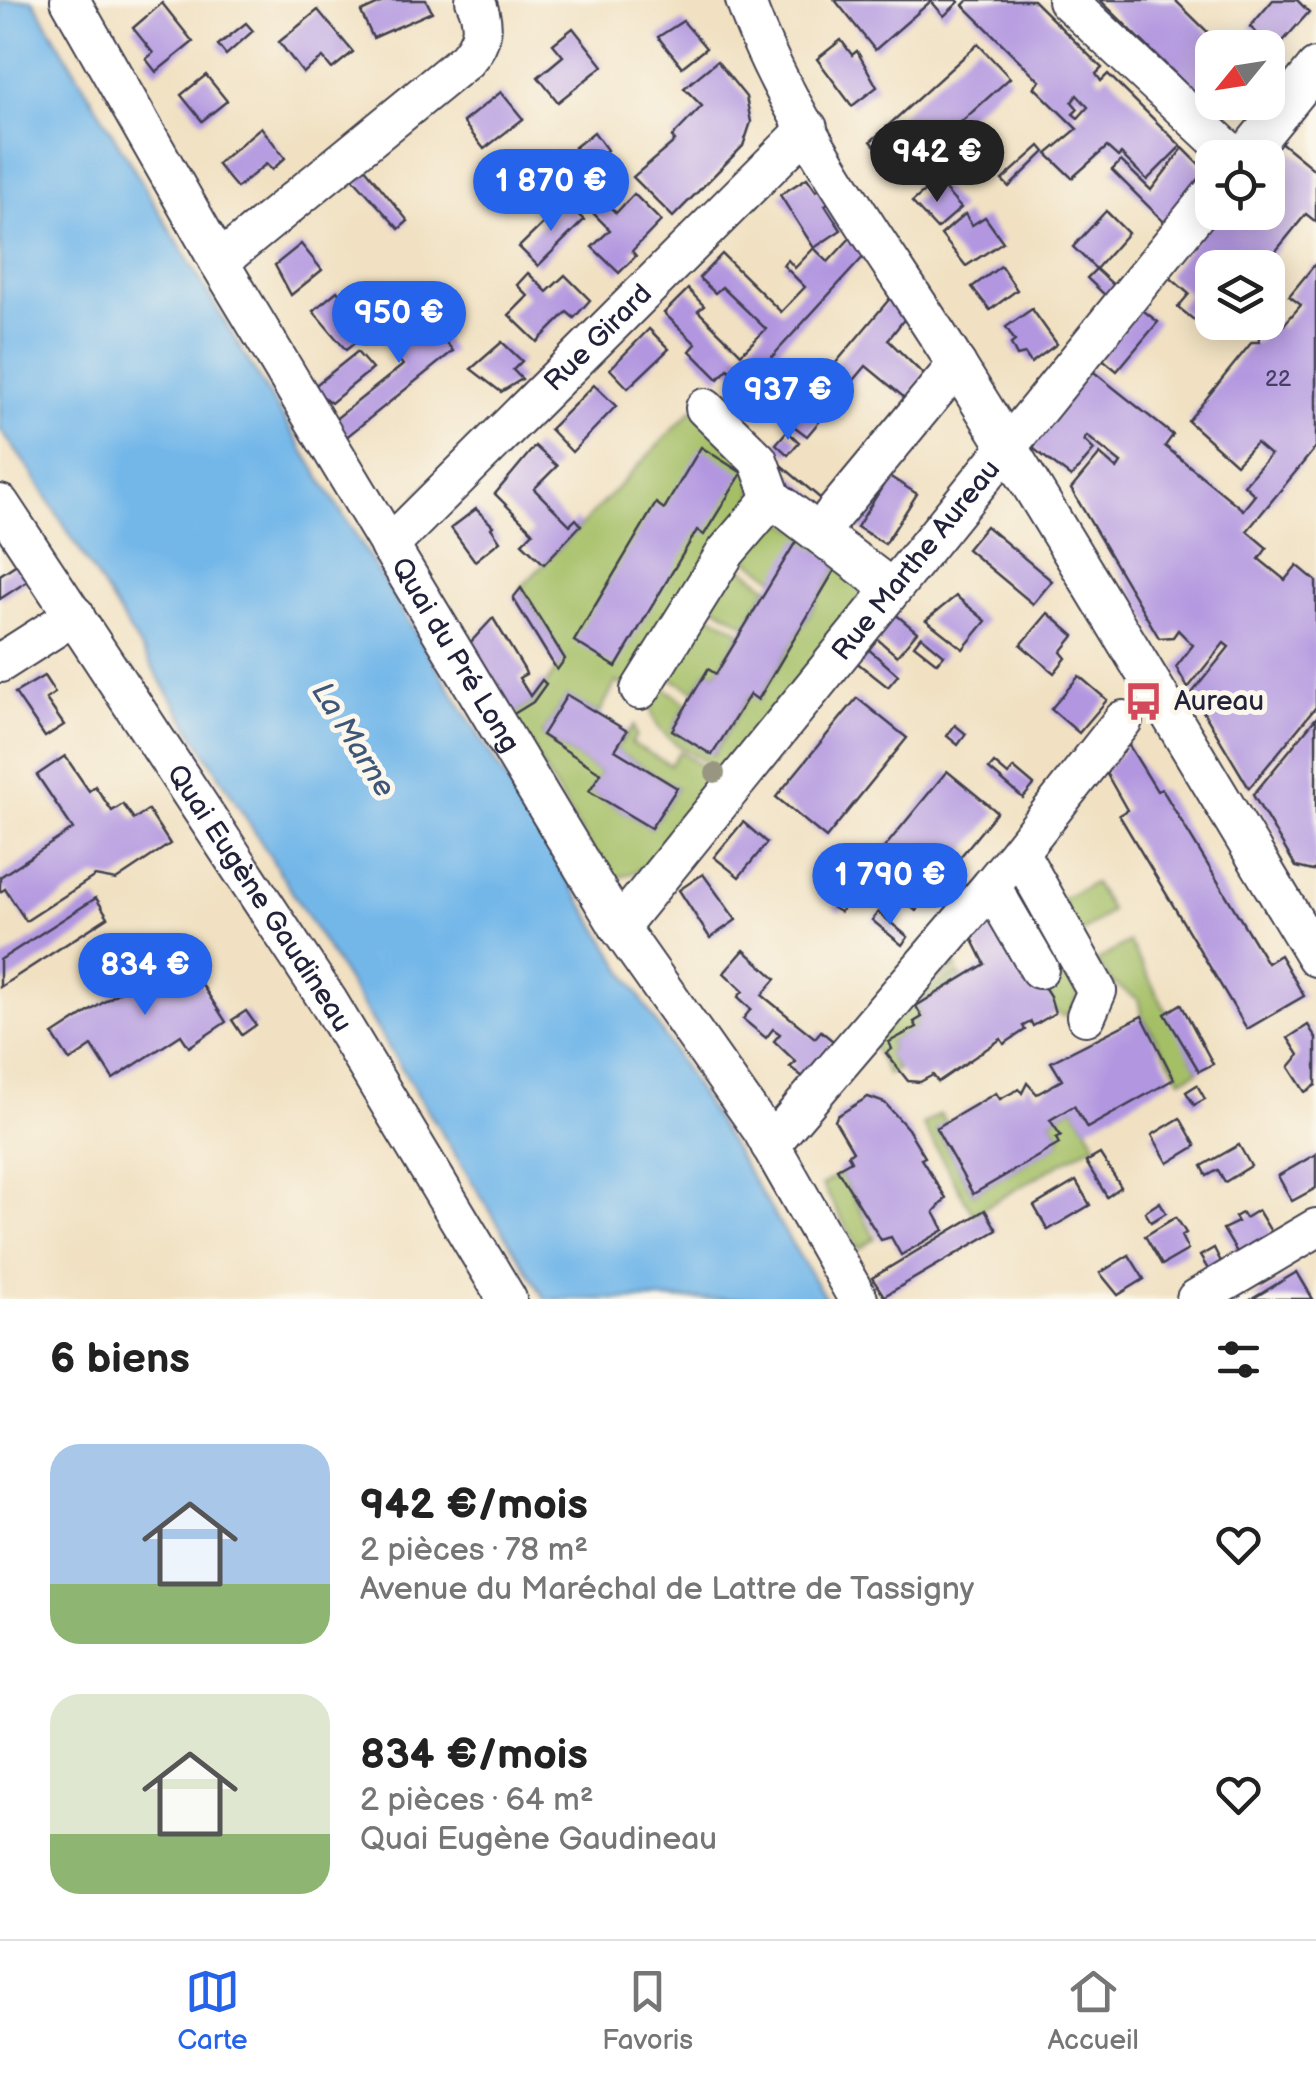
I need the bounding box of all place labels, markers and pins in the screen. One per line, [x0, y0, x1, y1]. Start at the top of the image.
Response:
pin: 942 € [867, 120, 1007, 205]
pin: 1 870 € [459, 149, 643, 234]
pin: 950 € [329, 281, 469, 366]
pin: 937 € [718, 358, 858, 443]
bus stop icon: Aureau [1123, 680, 1165, 722]
place label: Aureau [1174, 685, 1264, 718]
pin: 1 790 € [798, 843, 982, 928]
pin: 834 € [75, 933, 215, 1018]

